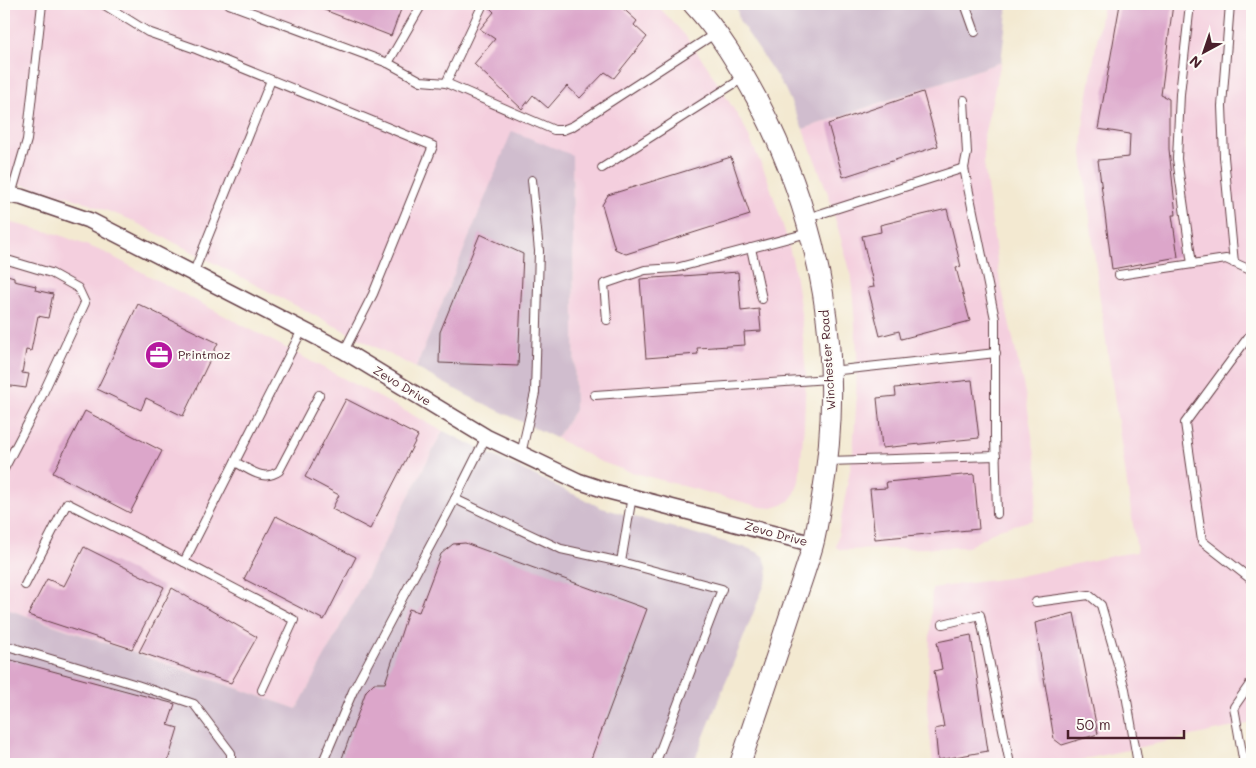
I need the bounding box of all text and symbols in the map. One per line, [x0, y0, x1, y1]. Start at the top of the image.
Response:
north arrow [1178, 28, 1228, 78]
text: N [1185, 52, 1206, 73]
street label: Winchester Road [815, 309, 838, 411]
office icon: Printmoz [144, 340, 174, 370]
place label: Printmoz [178, 346, 231, 362]
street label: Zevo Drive [371, 362, 434, 409]
street label: Zevo Drive [743, 517, 809, 549]
scale bar [1068, 708, 1185, 740]
text: 50 m [1076, 714, 1111, 734]

